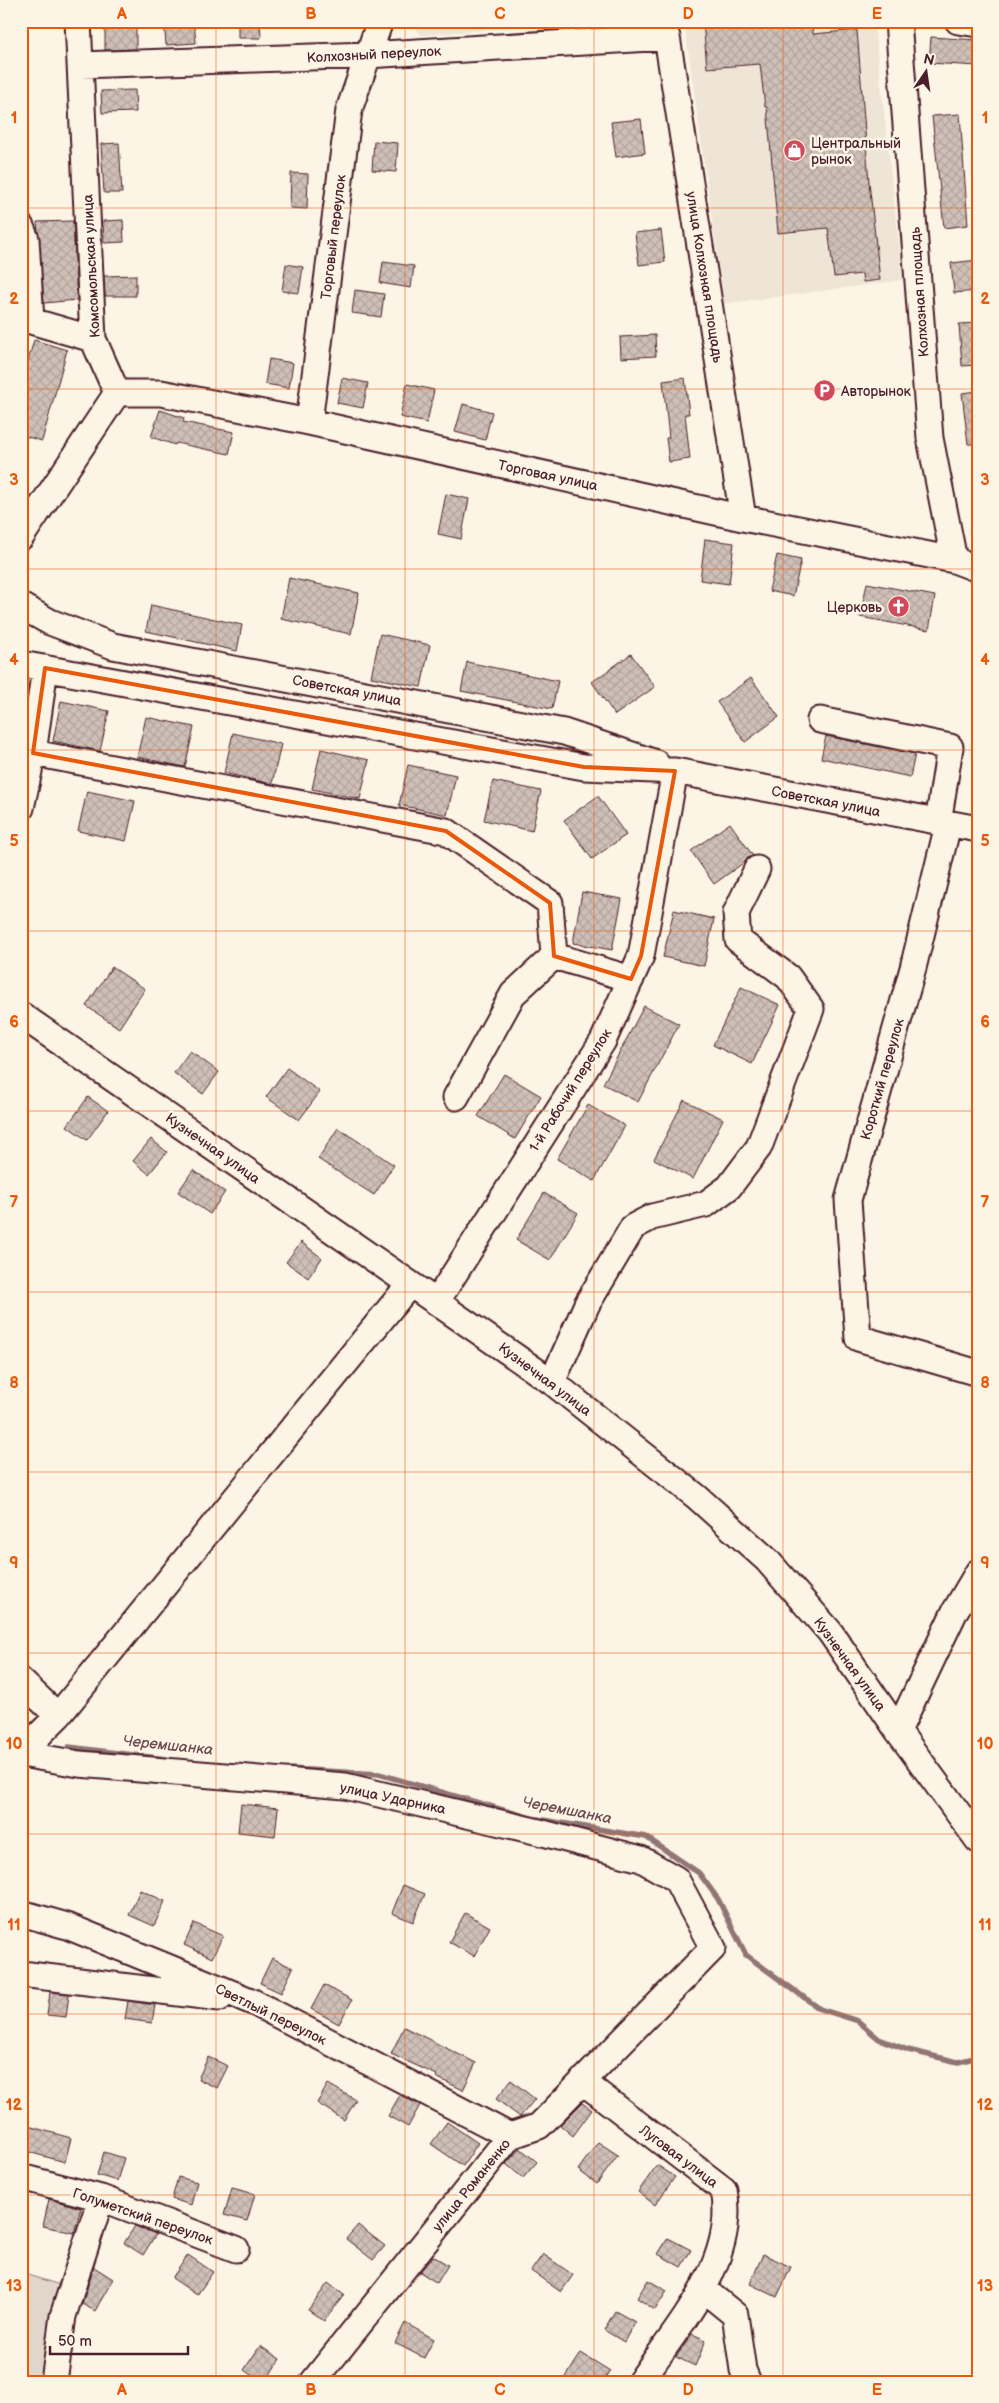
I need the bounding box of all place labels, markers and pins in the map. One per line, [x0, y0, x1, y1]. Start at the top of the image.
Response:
place label: Центральный рынок [811, 135, 901, 168]
shop icon: Центральный рынок [783, 139, 807, 163]
parking icon: Авторынок [813, 379, 837, 403]
place label: Авторынок [840, 383, 912, 400]
church icon: Церковь [886, 595, 910, 619]
place label: Церковь [827, 599, 882, 616]

